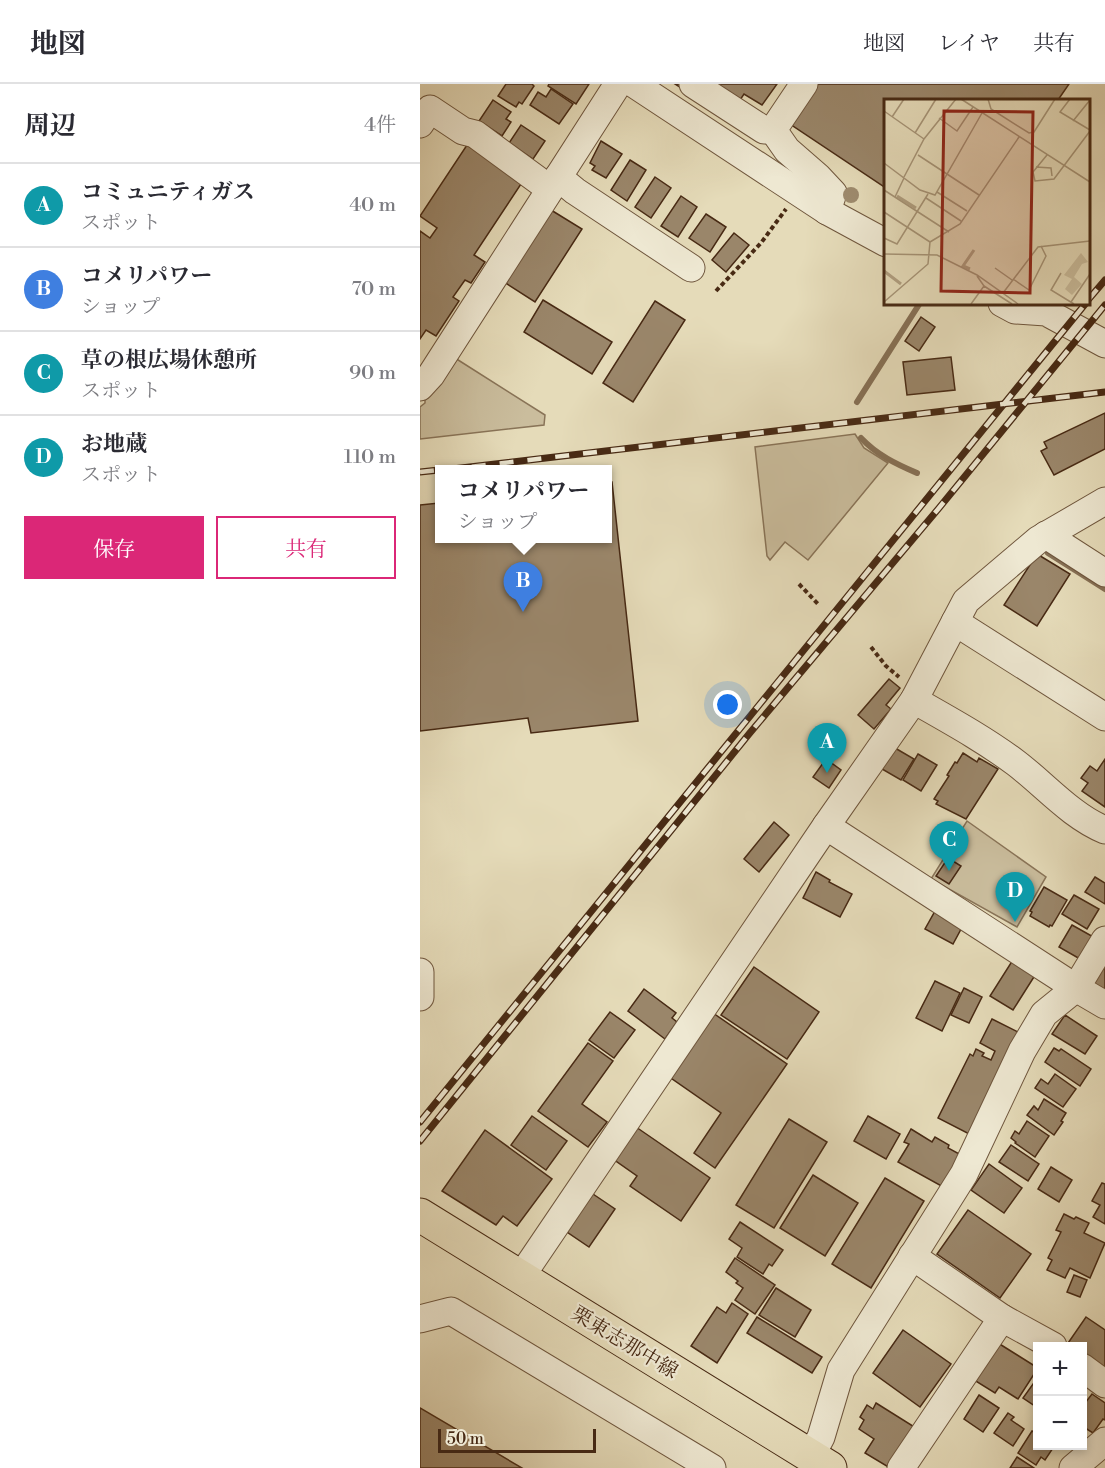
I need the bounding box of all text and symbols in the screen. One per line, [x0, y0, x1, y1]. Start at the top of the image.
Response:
text: 地図 [30, 27, 86, 62]
text: 地図 [863, 31, 905, 57]
text: レイヤ [938, 31, 1000, 57]
text: 共有 [1033, 31, 1075, 57]
inset map [884, 99, 1090, 304]
text: 周辺 [24, 110, 76, 142]
text: 4件 [364, 113, 396, 138]
text: コミュニティガス [81, 179, 255, 206]
text: A [36, 193, 51, 218]
text: 40 m [349, 193, 396, 218]
text: スポット [81, 211, 161, 236]
text: コメリパワー [81, 263, 212, 290]
text: B [36, 277, 51, 302]
text: 70 m [352, 277, 396, 302]
text: ショップ [81, 295, 161, 320]
text: 草の根広場休憩所 [81, 347, 257, 374]
text: C [36, 361, 51, 386]
text: 90 m [349, 361, 396, 386]
text: スポット [81, 379, 161, 404]
text: お地蔵 [81, 431, 147, 458]
text: D [36, 445, 51, 470]
text: 110 m [344, 445, 396, 470]
text: スポット [81, 463, 161, 488]
popup [435, 465, 612, 543]
text: コメリパワー [458, 478, 589, 505]
text: ショップ [458, 510, 537, 535]
button: 保存 [24, 516, 204, 579]
button: 共有 [216, 516, 396, 579]
pin: B [504, 562, 542, 612]
your location [713, 690, 742, 719]
pin: A [808, 724, 846, 773]
pin: C [930, 822, 968, 871]
pin: D [996, 872, 1034, 922]
street label: 栗東志那中線 [566, 1302, 682, 1385]
map controls [1033, 1342, 1087, 1450]
button: + [1033, 1342, 1087, 1396]
button: − [1033, 1396, 1087, 1450]
scale bar [438, 1426, 596, 1454]
text: 50 m [447, 1429, 484, 1449]

